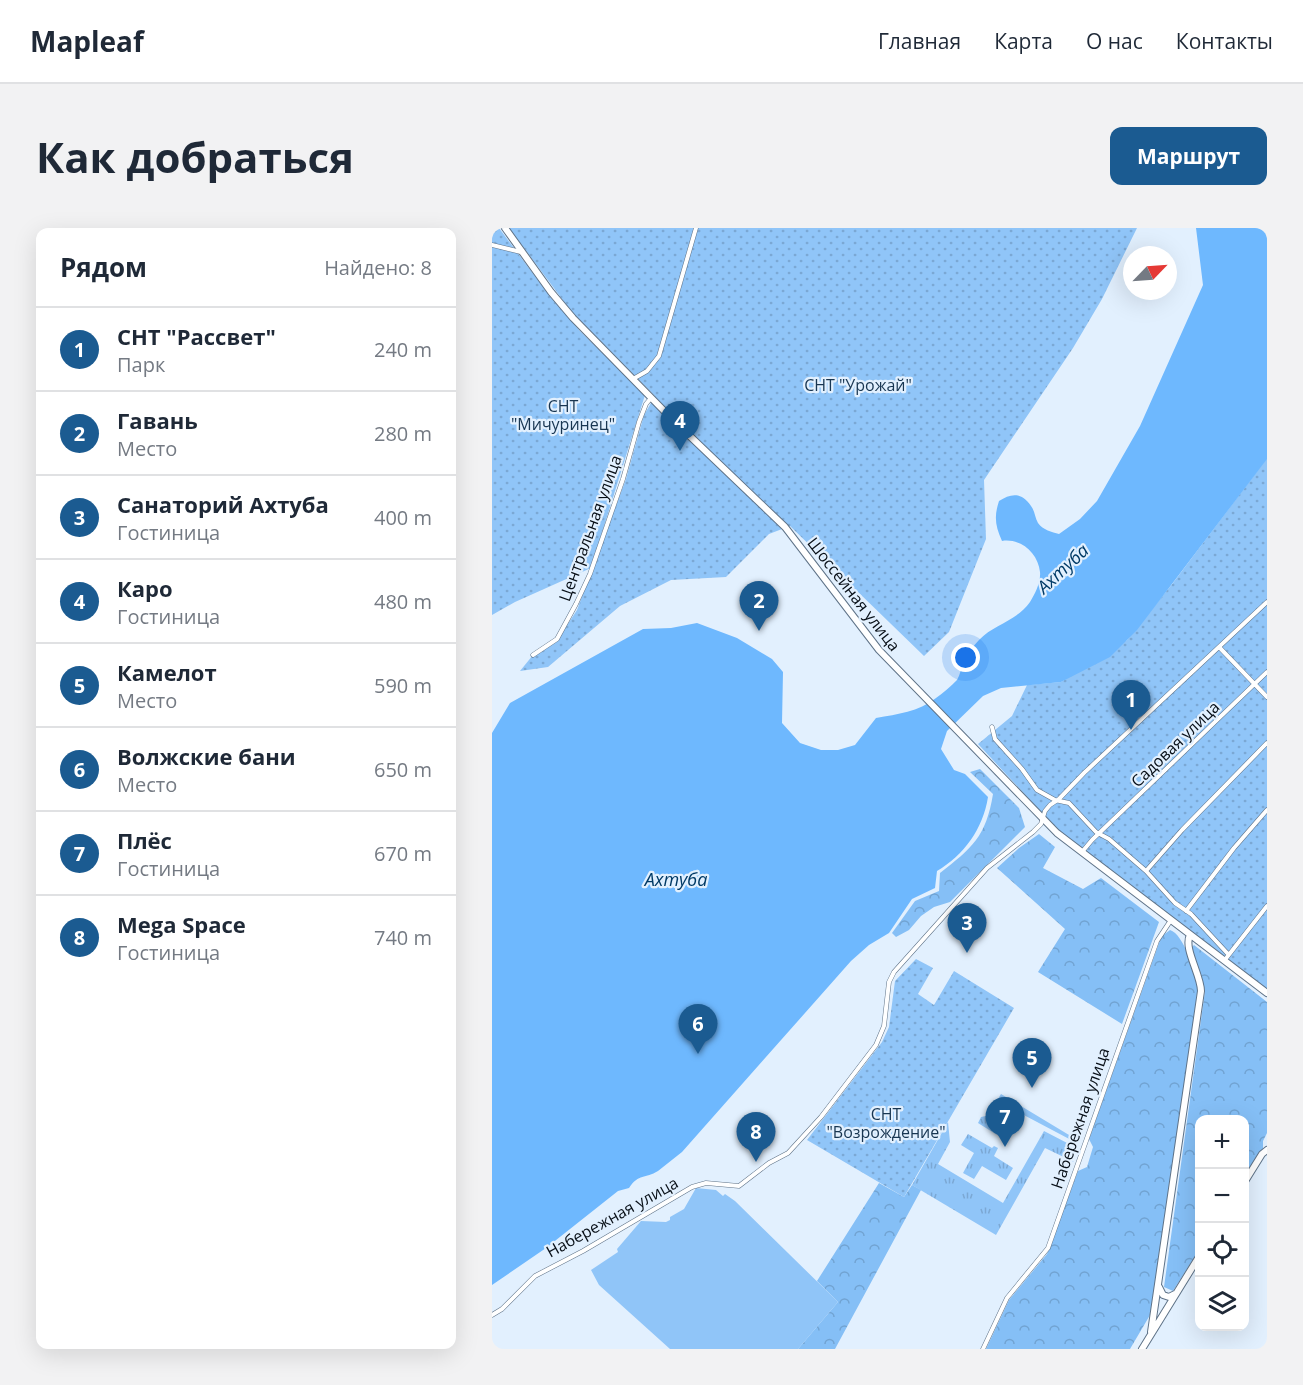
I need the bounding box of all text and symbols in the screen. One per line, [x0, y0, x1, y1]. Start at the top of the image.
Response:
text: Mapleaf [30, 22, 144, 60]
text: Главная [878, 27, 961, 55]
text: Карта [994, 27, 1053, 55]
text: О нас [1086, 27, 1143, 55]
text: Контакты [1176, 27, 1273, 55]
button: Маршрут [1110, 127, 1267, 185]
text: Как добраться [36, 128, 354, 185]
north arrow [1123, 246, 1177, 300]
text: Рядом [60, 249, 147, 285]
text: Найдено: 8 [324, 254, 432, 281]
text: СНТ "Рассвет" [117, 321, 276, 351]
text: 1 [74, 336, 85, 363]
text: 240 m [374, 336, 432, 363]
text: Парк [117, 351, 165, 378]
park label: СНТ "Урожай" [804, 374, 912, 396]
park label: СНТ "Мичуринец" [511, 395, 615, 435]
pin: 4 [660, 402, 699, 451]
text: Гавань [117, 405, 198, 435]
text: 2 [74, 420, 85, 447]
text: 280 m [374, 420, 432, 447]
text: Место [117, 435, 177, 462]
street label: Центральная улица [553, 452, 627, 604]
text: Санаторий Ахтуба [117, 489, 329, 519]
text: 3 [74, 504, 85, 531]
text: 400 m [374, 504, 432, 531]
text: Гостиница [117, 519, 220, 546]
street label: Шоссейная улица [803, 532, 905, 656]
water label: Ахтуба [1030, 538, 1093, 600]
text: Каро [117, 573, 173, 603]
pin: 2 [740, 582, 778, 631]
text: 4 [74, 588, 85, 615]
text: 480 m [374, 588, 432, 615]
text: Гостиница [117, 603, 220, 630]
your location [951, 643, 980, 672]
text: Камелот [117, 657, 217, 687]
text: 5 [74, 672, 85, 699]
text: 590 m [374, 672, 432, 699]
pin: 1 [1112, 680, 1150, 730]
text: Место [117, 687, 177, 714]
street label: Садовая улица [1126, 696, 1224, 792]
text: Волжские бани [117, 741, 296, 771]
text: 6 [74, 756, 85, 783]
text: 650 m [374, 756, 432, 783]
text: Место [117, 771, 177, 798]
text: Плёс [117, 825, 172, 855]
text: 7 [74, 840, 85, 867]
text: 670 m [374, 840, 432, 867]
text: Гостиница [117, 855, 220, 882]
water label: Ахтуба [643, 867, 707, 891]
pin: 3 [948, 904, 986, 953]
text: Mega Space [117, 909, 246, 939]
text: 8 [74, 924, 85, 951]
text: 740 m [374, 924, 432, 951]
text: Гостиница [117, 939, 220, 966]
pin: 6 [678, 1004, 718, 1054]
pin: 5 [1012, 1038, 1052, 1088]
street label: Набережная улица [1046, 1044, 1114, 1192]
pin: 7 [986, 1098, 1024, 1147]
park label: СНТ "Возрождение" [826, 1103, 946, 1143]
pin: 8 [736, 1112, 776, 1162]
map controls [1195, 1115, 1249, 1331]
button: + [1195, 1115, 1249, 1169]
button: − [1195, 1169, 1249, 1223]
street label: Набережная улица [542, 1172, 682, 1262]
button: locate [1195, 1223, 1249, 1277]
button: layers [1195, 1277, 1249, 1331]

